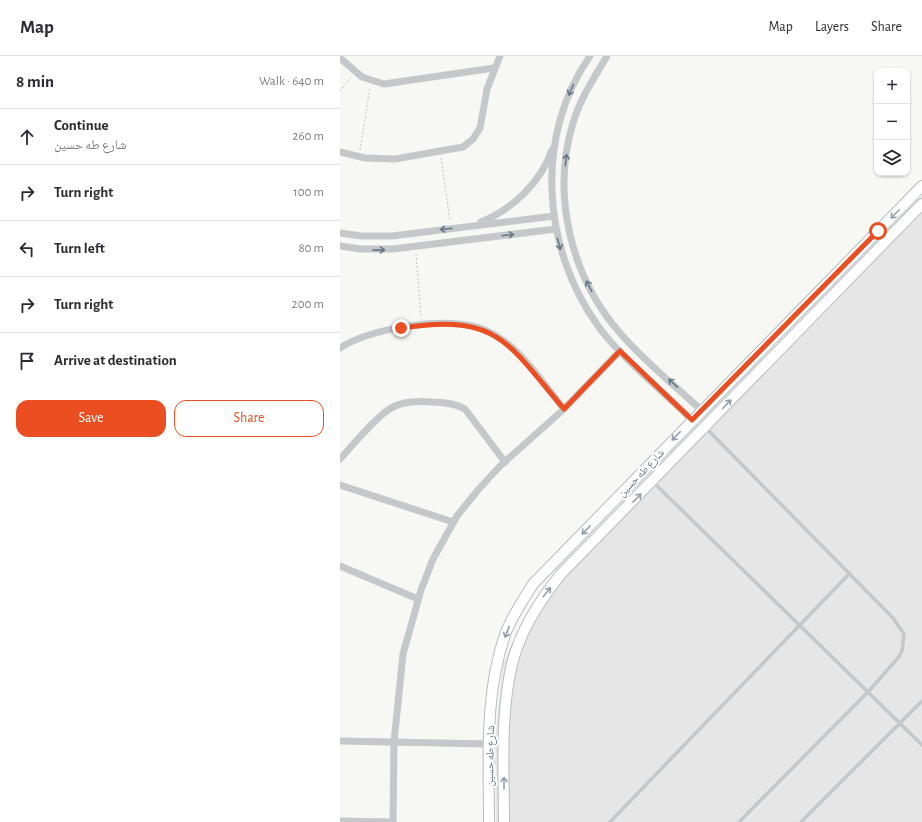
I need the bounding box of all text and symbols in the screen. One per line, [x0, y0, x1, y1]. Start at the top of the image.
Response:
text: Map [20, 18, 54, 37]
text: Map [768, 20, 793, 34]
text: Layers [815, 20, 849, 34]
text: Share [871, 20, 902, 34]
map controls [874, 68, 910, 176]
button: + [874, 68, 910, 104]
text: 8 min [16, 73, 54, 90]
text: Walk · 640 m [259, 75, 324, 88]
one-way arrow [567, 83, 574, 95]
button: − [874, 104, 910, 140]
text: Continue [54, 118, 109, 133]
icon: ahead [16, 126, 38, 148]
text: 260 m [293, 130, 324, 143]
text: شارع طه حسين [54, 139, 127, 152]
button: layers [874, 140, 910, 176]
one-way arrow [562, 154, 570, 167]
icon: right [16, 182, 38, 204]
text: Turn right [54, 185, 113, 200]
text: 100 m [293, 186, 324, 199]
one-way arrow [890, 209, 900, 219]
route start [869, 222, 887, 240]
one-way arrow [439, 226, 452, 233]
one-way arrow [501, 231, 514, 239]
icon: left [16, 238, 38, 260]
one-way arrow [556, 238, 564, 251]
text: Turn left [54, 241, 105, 256]
text: 80 m [298, 242, 324, 255]
one-way arrow [372, 246, 385, 254]
one-way arrow [585, 280, 592, 292]
icon: right [16, 294, 38, 316]
text: Turn right [54, 297, 113, 312]
text: 200 m [292, 298, 324, 311]
route end [392, 319, 410, 337]
icon: arrive [16, 350, 38, 372]
text: Arrive at destination [54, 353, 177, 368]
one-way arrow [668, 379, 678, 388]
one-way arrow [722, 399, 731, 409]
button: Save [16, 400, 166, 437]
button: Share [174, 400, 324, 437]
one-way arrow [671, 431, 681, 441]
street label: شارع طه حسين [616, 447, 667, 500]
one-way arrow [632, 493, 641, 503]
one-way arrow [581, 525, 591, 535]
one-way arrow [542, 587, 551, 597]
one-way arrow [503, 625, 511, 637]
street label: شارع طه حسين [484, 725, 497, 787]
one-way arrow [500, 777, 508, 790]

